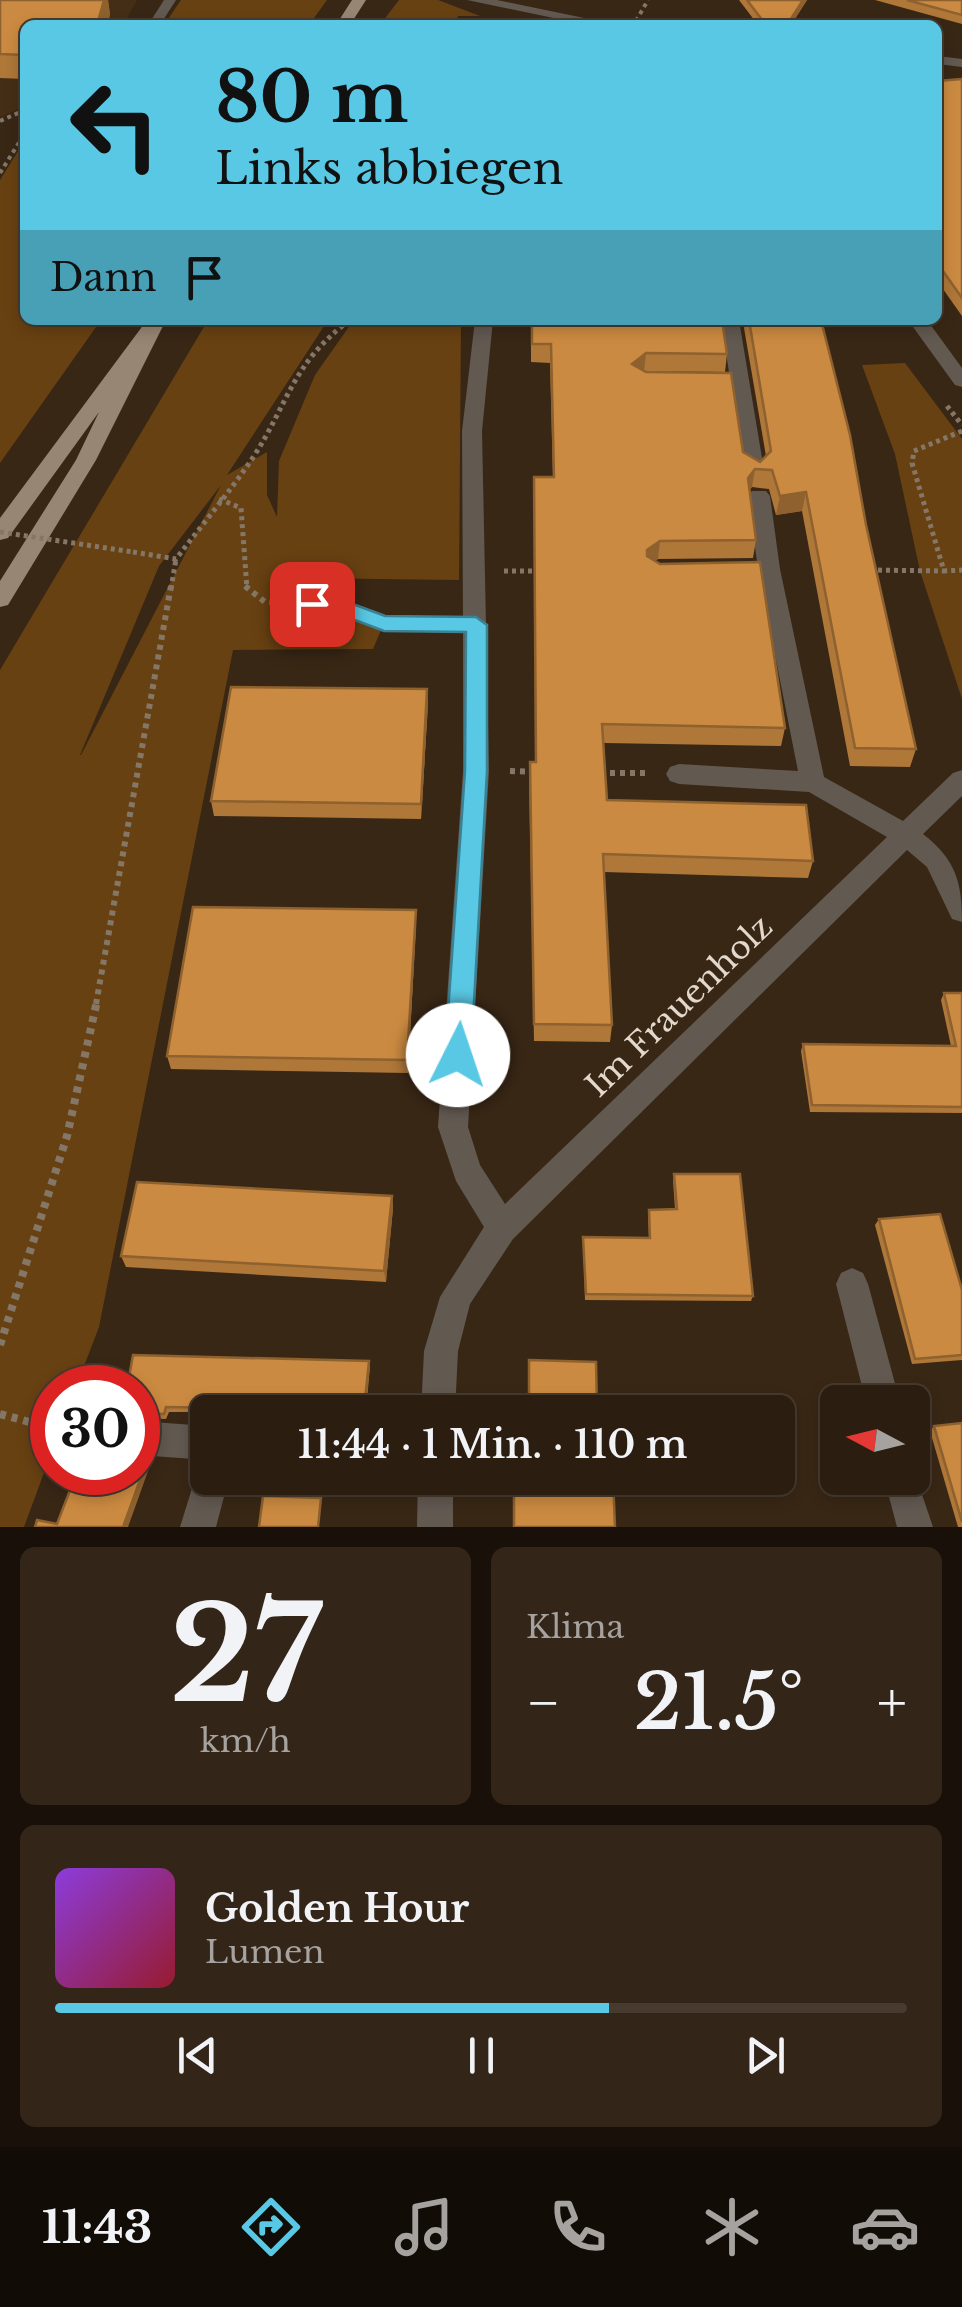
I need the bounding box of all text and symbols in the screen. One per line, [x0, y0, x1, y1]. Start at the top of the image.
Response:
text: 80 m [215, 54, 408, 141]
icon: left [50, 60, 180, 190]
text: Links abbiegen [215, 140, 564, 196]
icon: arrive [177, 250, 232, 305]
text: Dann [50, 254, 157, 301]
pin [270, 562, 355, 647]
icon: arrive [285, 577, 340, 632]
street label: Im Frauenholz [577, 907, 781, 1105]
position arrow [406, 1003, 510, 1107]
speed limit sign: 30 [30, 1365, 160, 1495]
north arrow [820, 1385, 930, 1495]
map controls [820, 1385, 930, 1495]
text: 11:44 · 1 Min. · 110 m [298, 1421, 687, 1468]
text: 27 [170, 1575, 321, 1736]
text: Klima [526, 1607, 624, 1647]
text: 21.5° [634, 1656, 804, 1749]
text: − [526, 1669, 561, 1737]
text: + [877, 1669, 907, 1737]
text: km/h [200, 1721, 291, 1761]
text: Golden Hour [205, 1885, 469, 1932]
text: Lumen [205, 1932, 324, 1972]
icon: previous [170, 2028, 225, 2083]
icon: pause [454, 2028, 509, 2083]
icon: next [738, 2028, 793, 2083]
icon: directions [236, 2192, 306, 2262]
icon: music [389, 2192, 459, 2262]
icon: phone [543, 2192, 613, 2262]
icon: climate [697, 2192, 767, 2262]
icon: car [850, 2192, 920, 2262]
text: 11:43 [42, 2199, 152, 2255]

